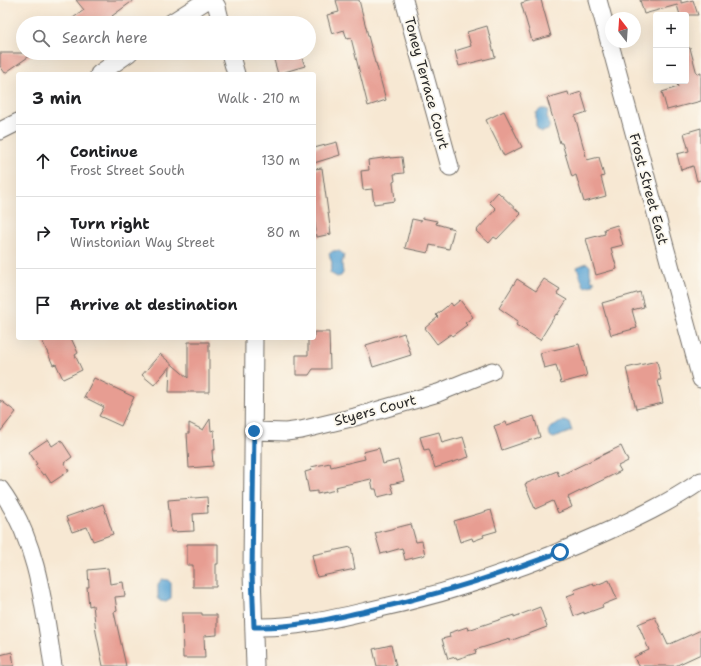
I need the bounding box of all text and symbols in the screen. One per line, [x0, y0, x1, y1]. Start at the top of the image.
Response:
north arrow [605, 12, 641, 48]
map controls [653, 12, 689, 84]
button: + [653, 12, 689, 48]
street label: Toney Terrace Court [401, 15, 453, 151]
search box [16, 16, 316, 60]
icon: search [30, 27, 52, 49]
text: Search here [62, 28, 148, 48]
button: − [653, 48, 689, 84]
text: 3 min [32, 87, 82, 109]
text: Walk · 210 m [218, 90, 300, 107]
street label: Frost Street East [625, 131, 673, 247]
text: Continue [70, 142, 138, 162]
icon: ahead [32, 150, 54, 172]
text: 130 m [262, 152, 300, 169]
text: Frost Street South [70, 162, 185, 179]
text: Turn right [70, 214, 150, 234]
icon: right [32, 222, 54, 244]
text: 80 m [266, 224, 300, 241]
text: Winstonian Way Street [70, 234, 215, 251]
icon: arrive [32, 294, 54, 316]
text: Arrive at destination [70, 295, 238, 315]
street label: Styers Court [332, 390, 418, 430]
route end [245, 422, 263, 440]
route start [551, 543, 569, 561]

